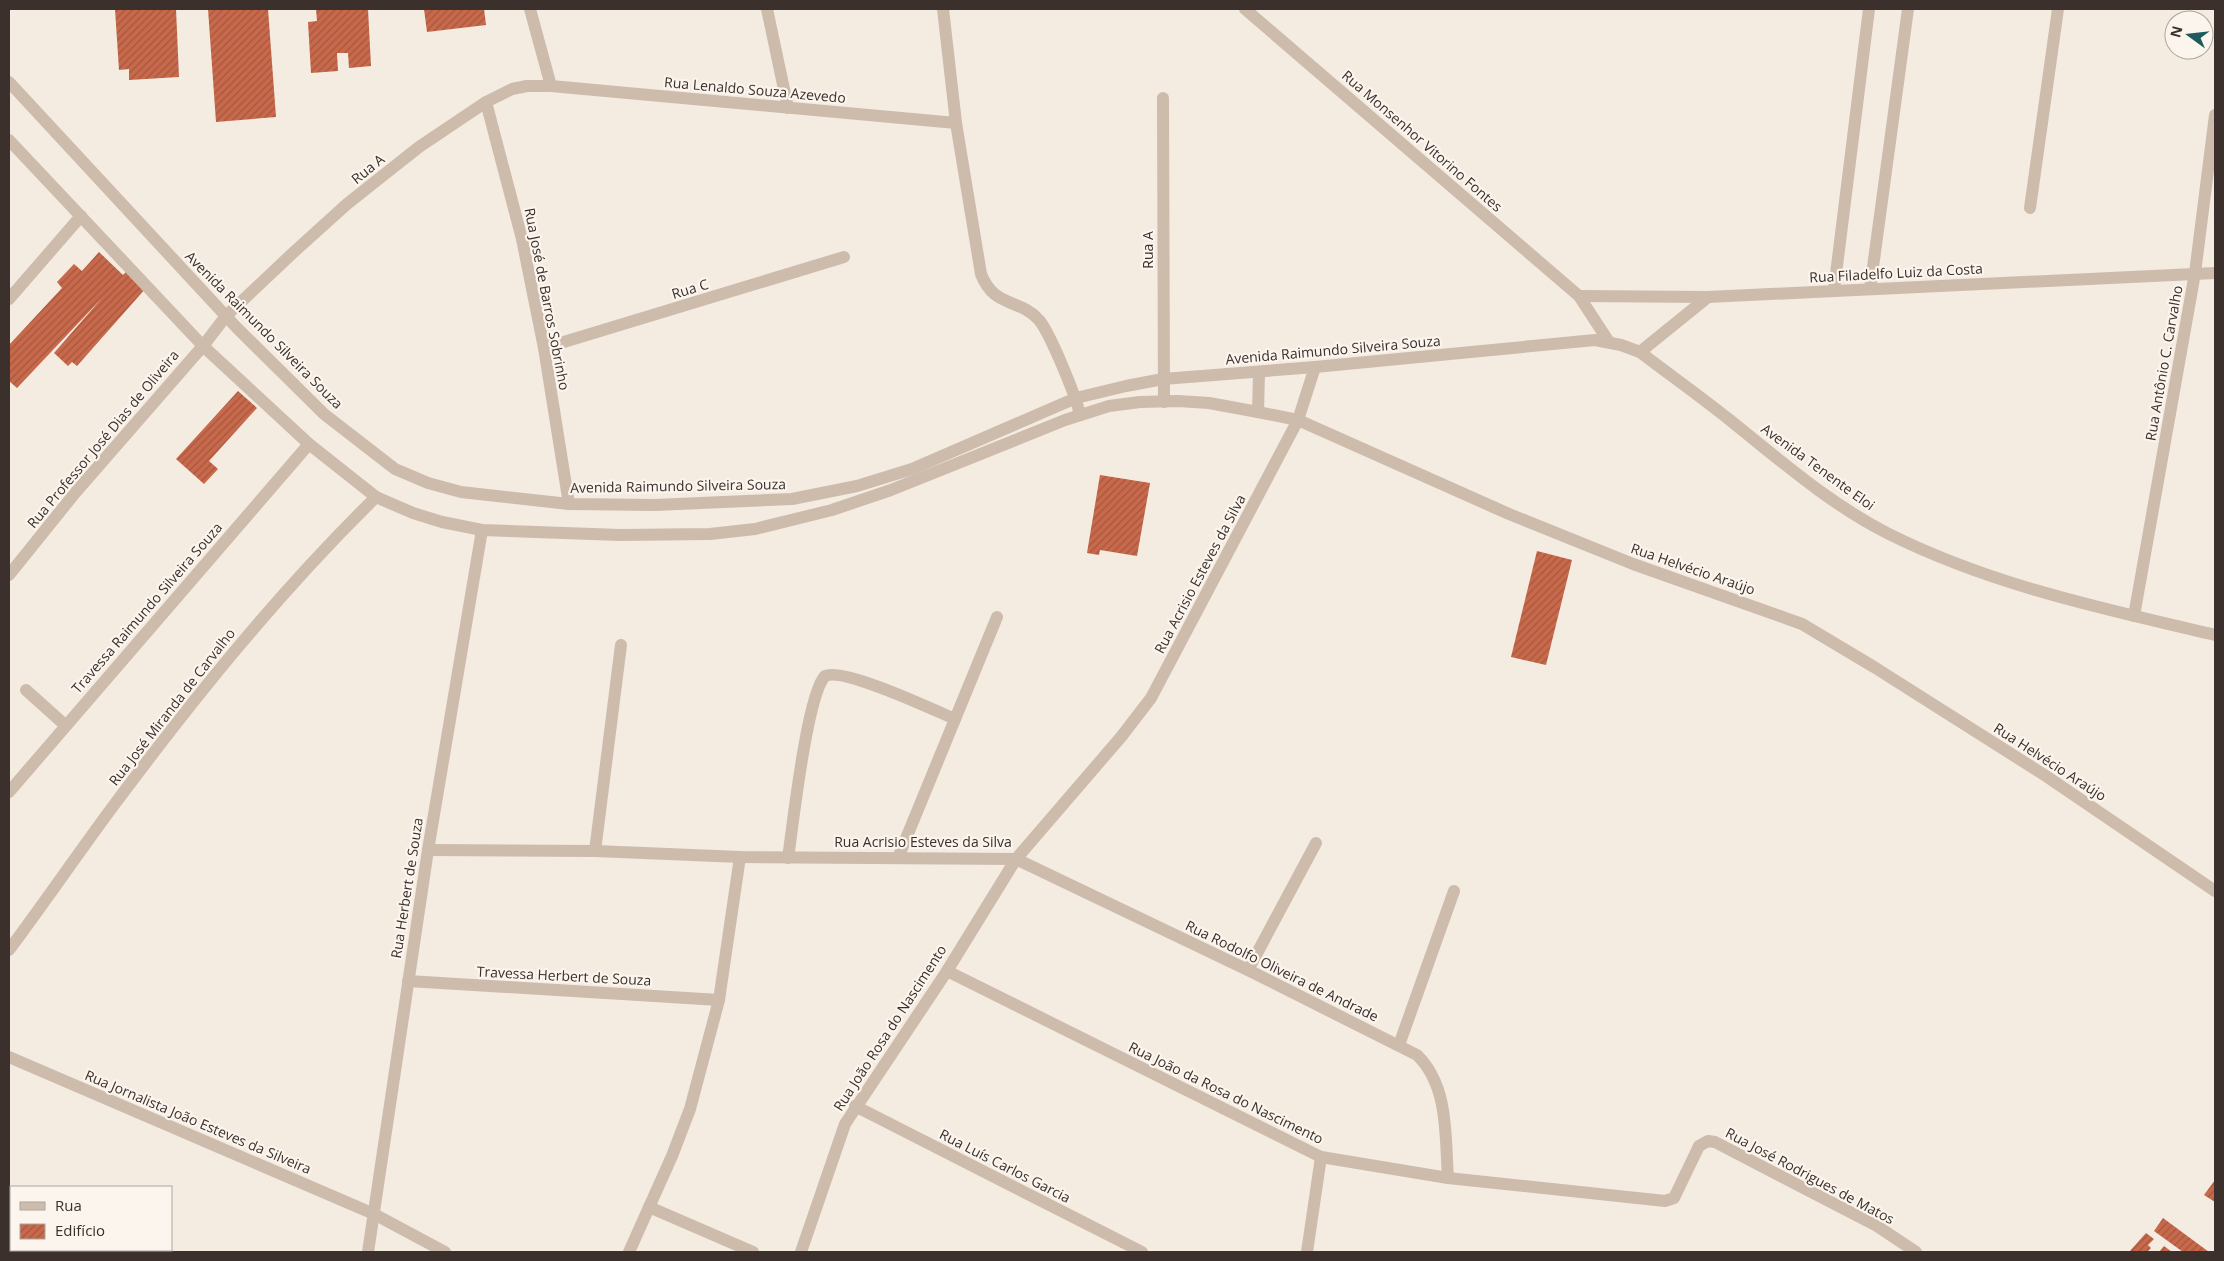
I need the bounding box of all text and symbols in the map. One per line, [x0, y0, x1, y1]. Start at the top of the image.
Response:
north arrow [2164, 10, 2214, 60]
text: N [2165, 24, 2187, 39]
street label: Rua Monsenhor Vitorino Fontes [1338, 66, 1507, 216]
street label: Rua Lenaldo Souza Azevedo [663, 72, 847, 107]
street label: Rua A [347, 149, 388, 188]
street label: Rua José de Barros Sobrinho [520, 206, 575, 392]
street label: Rua A [1138, 231, 1157, 269]
street label: Avenida Raimundo Silveira Souza [181, 247, 347, 413]
street label: Rua Filadelfo Luiz da Costa [1809, 258, 1983, 287]
street label: Rua C [669, 274, 711, 303]
street label: Rua Antônio C. Carvalho [2140, 284, 2187, 442]
street label: Avenida Raimundo Silveira Souza [1225, 331, 1441, 368]
street label: Rua Professor José Dias de Oliveira [22, 346, 183, 532]
street label: Avenida Tenente Eloi [1758, 419, 1879, 514]
street label: Avenida Raimundo Silveira Souza [570, 474, 786, 497]
street label: Rua Acrisio Esteves da Silva [1149, 491, 1250, 657]
street label: Travessa Raimundo Silveira Souza [67, 518, 226, 697]
street label: Rua Helvécio Araújo [1628, 538, 1758, 599]
street label: Rua José Miranda de Carvalho [104, 624, 239, 789]
street label: Rua Helvécio Araújo [1990, 718, 2110, 805]
street label: Rua Herbert de Souza [386, 816, 427, 960]
street label: Rua Acrisio Esteves da Silva [834, 832, 1012, 851]
street label: Rua Rodolfo Oliveira de Andrade [1183, 915, 1382, 1026]
street label: Rua João Rosa do Nascimento [829, 941, 951, 1114]
street label: Travessa Herbert de Souza [476, 961, 652, 990]
street label: Rua João da Rosa do Nascimento [1126, 1037, 1327, 1148]
street label: Rua Jornalista João Esteves da Silveira [82, 1065, 314, 1178]
street label: Rua José Rodrigues de Matos [1722, 1123, 1898, 1228]
street label: Rua Luís Carlos Garcia [936, 1124, 1074, 1207]
legend [10, 1186, 172, 1251]
text: Rua [55, 1195, 82, 1215]
text: Edifício [55, 1220, 105, 1240]

